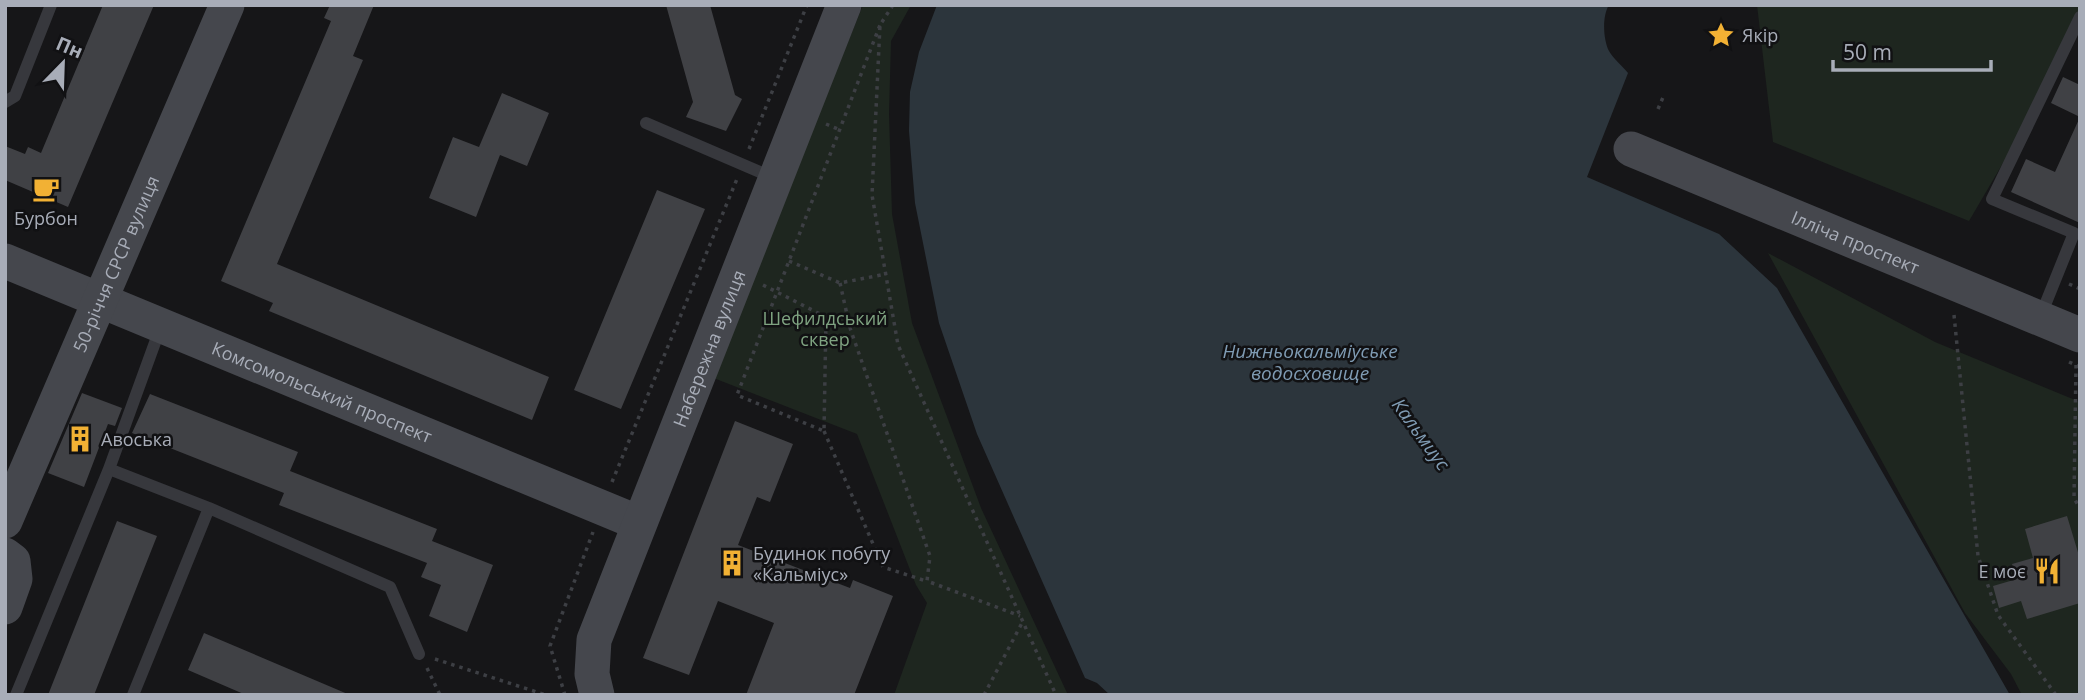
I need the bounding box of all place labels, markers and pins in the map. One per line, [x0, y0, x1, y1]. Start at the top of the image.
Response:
place icon: Якір [1706, 20, 1736, 50]
place label: Якір [1742, 23, 1778, 47]
cafe icon: Бурбон [31, 174, 61, 204]
place label: Бурбон [14, 206, 78, 230]
building icon: Авоська [65, 424, 95, 454]
place label: Авоська [101, 427, 172, 451]
place label: Будинок побуту «Кальміус» [753, 541, 891, 586]
building icon: Будинок побуту «Кальміус» [717, 548, 747, 578]
restaurant icon: Е моє [2032, 556, 2062, 586]
place label: Е моє [1978, 559, 2026, 583]

